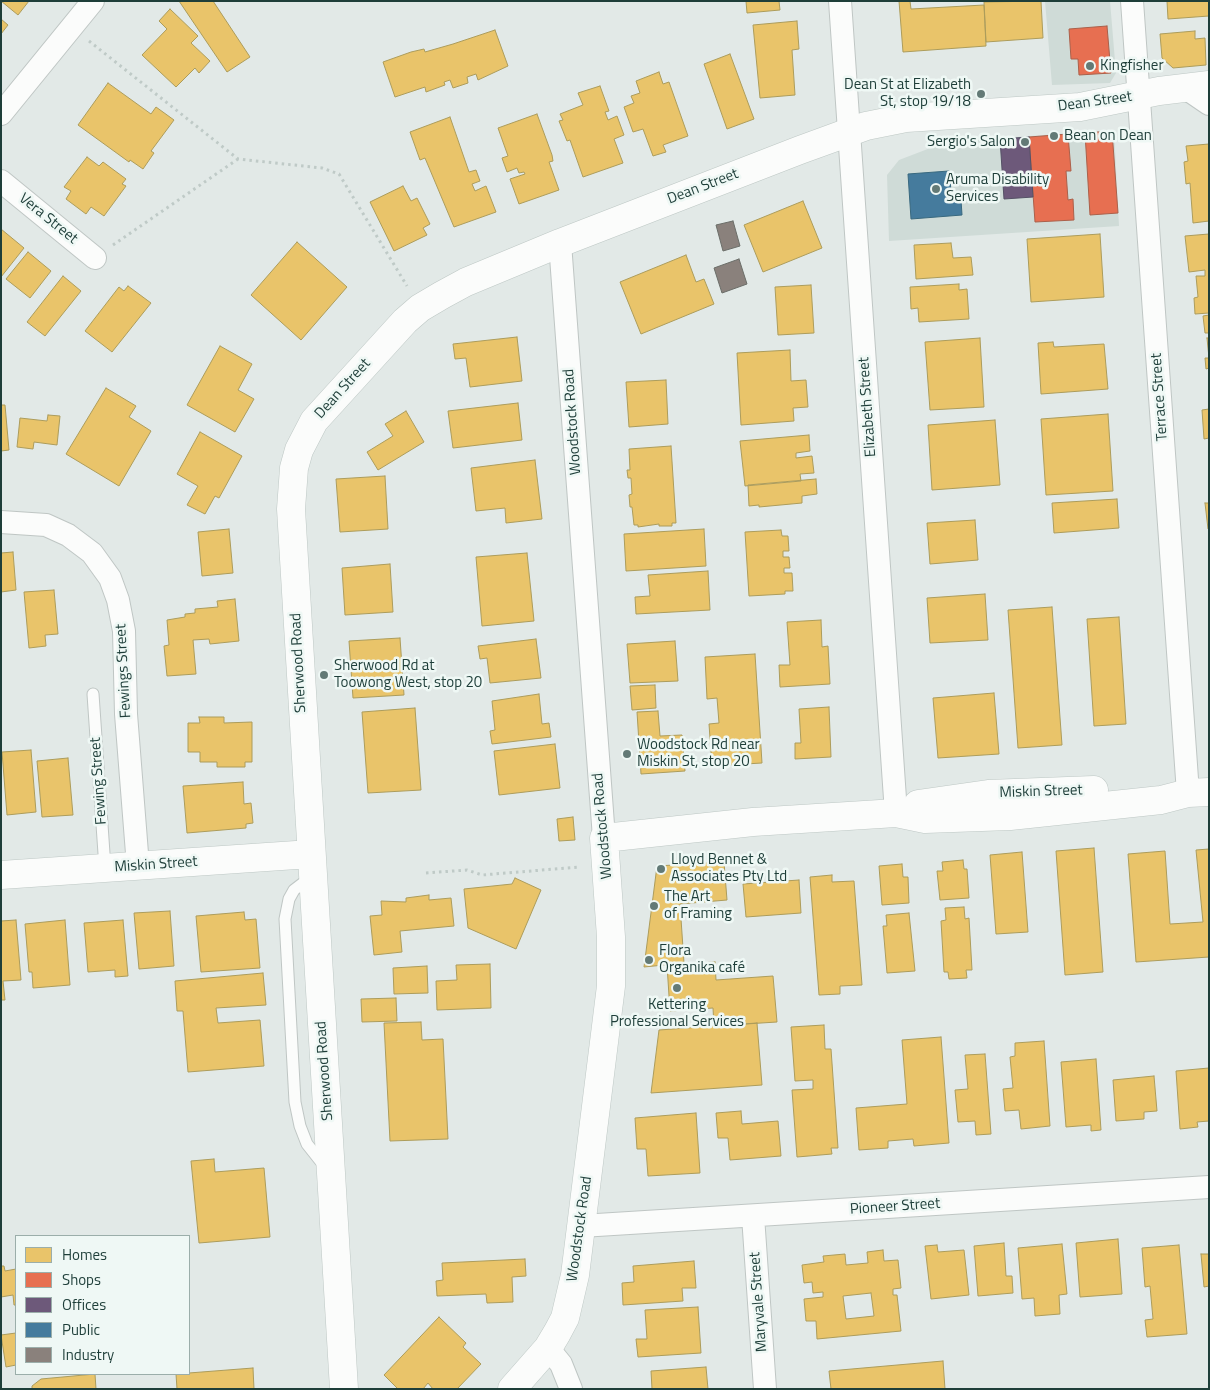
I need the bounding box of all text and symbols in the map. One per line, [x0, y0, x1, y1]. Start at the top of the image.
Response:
place label: Kingfisher [1100, 57, 1164, 75]
marker: Kingfisher [1084, 60, 1096, 72]
place label: Dean St at Elizabeth St, stop 19/18 [844, 76, 971, 111]
marker: Dean St at Elizabeth St, stop 19/18 [975, 88, 987, 100]
street label: Dean Street [1057, 88, 1133, 116]
place label: Bean on Dean [1064, 127, 1152, 145]
marker: Bean on Dean [1048, 130, 1060, 142]
place label: Sergio's Salon [927, 133, 1015, 151]
marker: Sergio's Salon [1019, 136, 1031, 148]
street label: Dean Street [665, 165, 741, 209]
place label: Aruma Disability Services [946, 171, 1049, 206]
marker: Aruma Disability Services [930, 183, 942, 195]
street label: Vera Street [15, 190, 81, 248]
street label: Terrace Street [1148, 352, 1172, 442]
street label: Dean Street [311, 355, 375, 423]
street label: Elizabeth Street [856, 356, 880, 458]
street label: Woodstock Road [560, 368, 586, 476]
street label: Sherwood Road [287, 613, 311, 713]
street label: Fewings Street [113, 623, 135, 719]
place label: Sherwood Rd at Toowong West, stop 20 [334, 657, 482, 692]
marker: Sherwood Rd at Toowong West, stop 20 [318, 669, 330, 681]
place label: Woodstock Rd near Miskin St, stop 20 [637, 736, 760, 771]
street label: Fewing Street [87, 737, 111, 825]
marker: Woodstock Rd near Miskin St, stop 20 [621, 748, 633, 760]
street label: Woodstock Road [589, 772, 617, 880]
street label: Miskin Street [999, 782, 1083, 802]
place label: Lloyd Bennet & Associates Pty Ltd [671, 851, 787, 886]
street label: Miskin Street [114, 853, 198, 877]
marker: Lloyd Bennet & Associates Pty Ltd [655, 863, 667, 875]
place label: The Art of Framing [664, 888, 732, 923]
marker: The Art of Framing [648, 900, 660, 912]
place label: Flora Organika café [659, 942, 745, 977]
marker: Flora Organika café [643, 954, 655, 966]
marker: Kettering Professional Services [671, 982, 683, 994]
place label: Kettering Professional Services [610, 996, 744, 1031]
street label: Sherwood Road [313, 1021, 337, 1121]
street label: Woodstock Road [564, 1175, 596, 1283]
street label: Pioneer Street [849, 1195, 941, 1219]
legend [15, 1235, 190, 1375]
text: Homes [62, 1243, 107, 1266]
street label: Maryvale Street [747, 1251, 771, 1353]
text: Shops [62, 1268, 101, 1291]
text: Offices [62, 1293, 106, 1316]
text: Public [62, 1318, 100, 1341]
text: Industry [62, 1343, 114, 1366]

